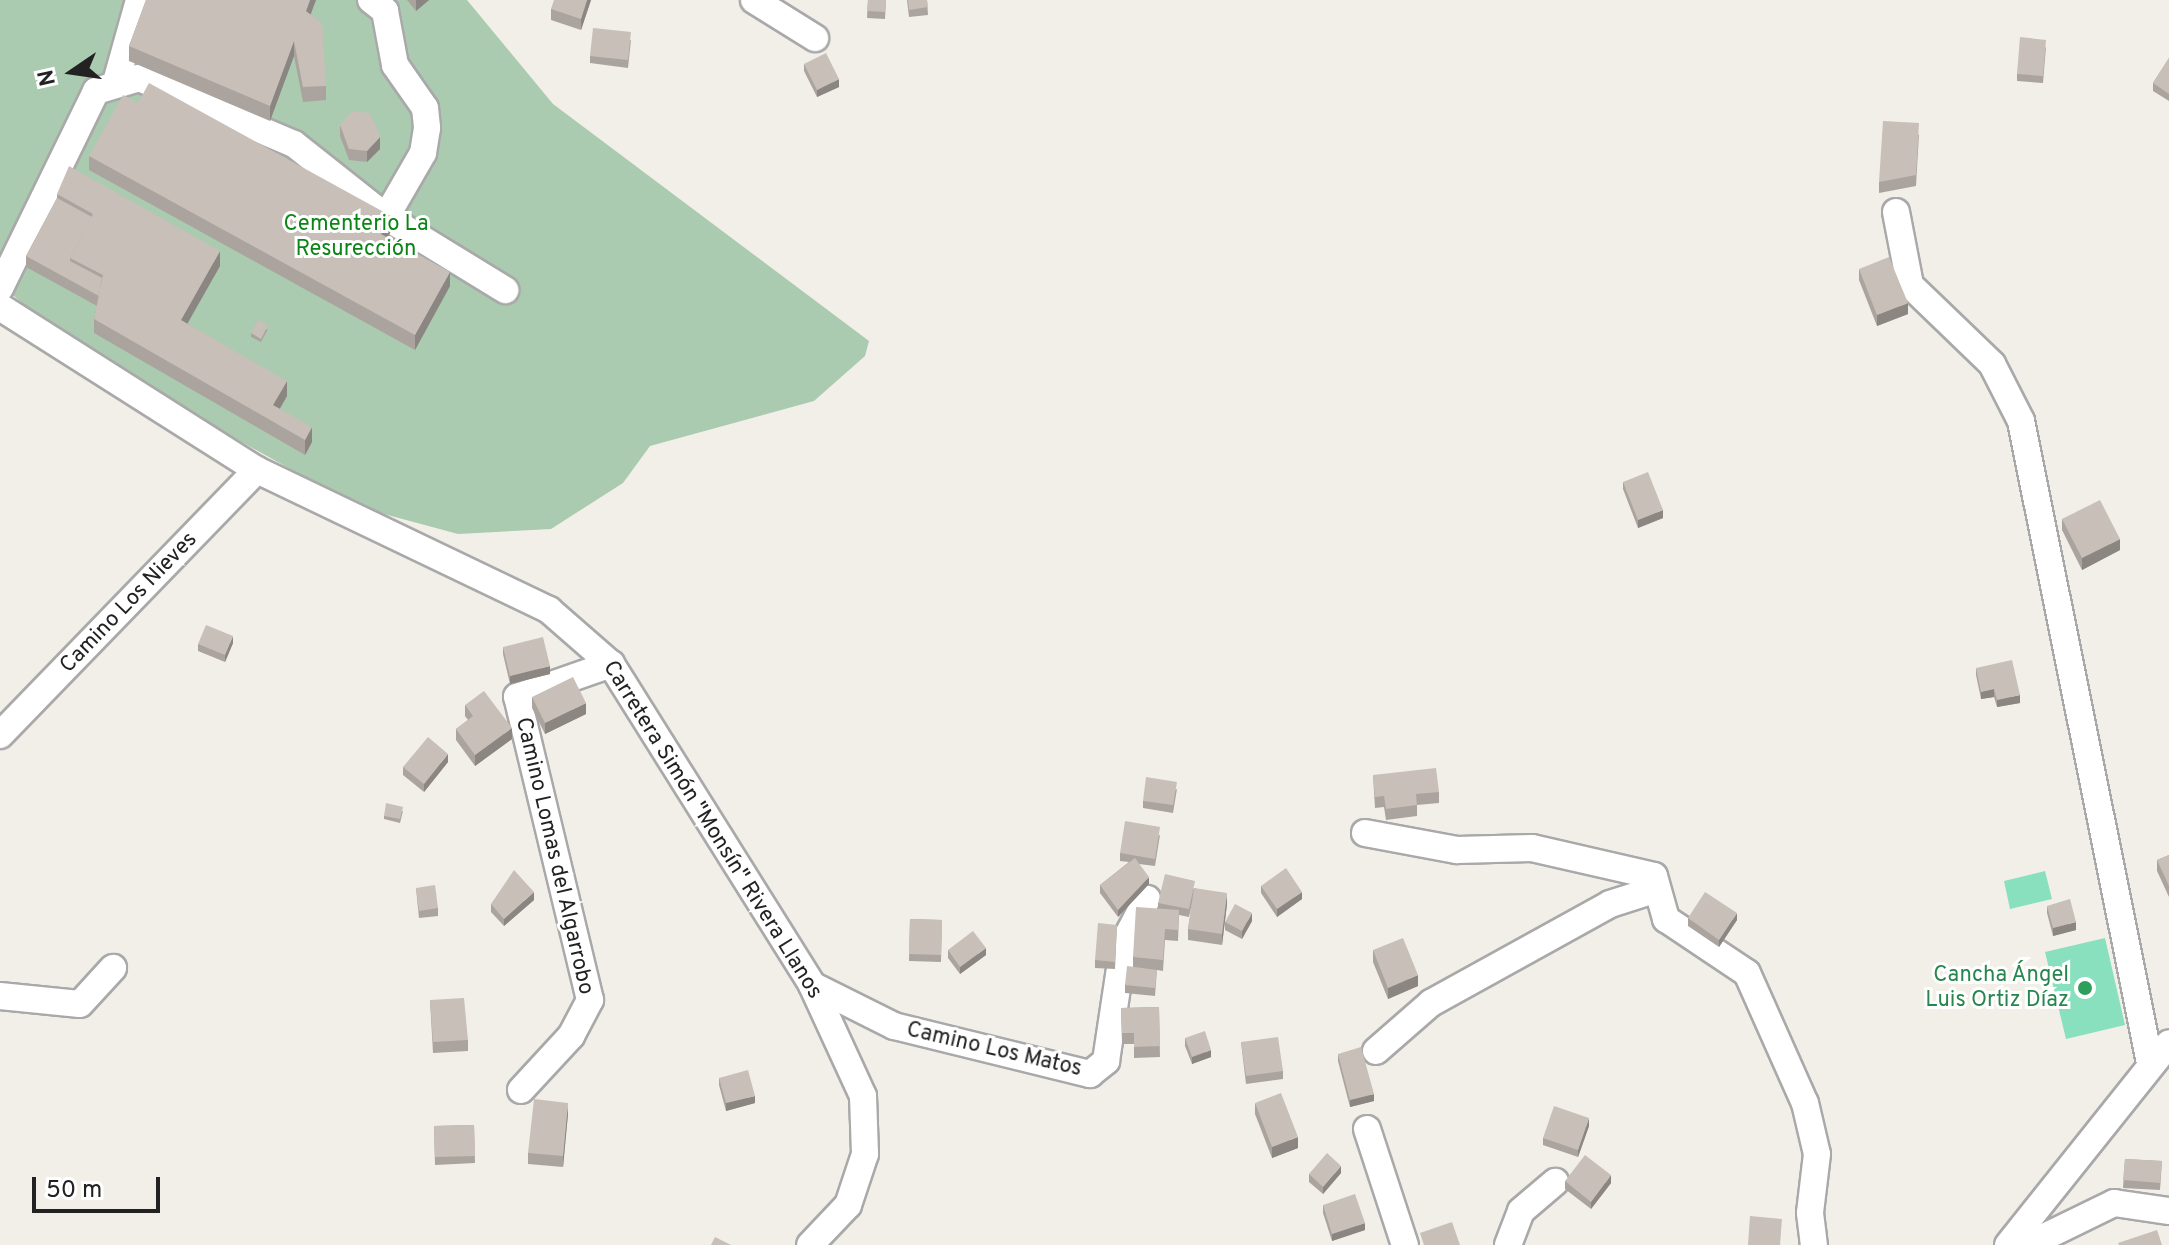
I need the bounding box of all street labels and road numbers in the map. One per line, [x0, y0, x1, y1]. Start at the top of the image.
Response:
street label: Camino Los Nieves [55, 527, 203, 679]
street label: Carretera Simón "Monsín" Rivera Llanos [597, 656, 827, 1004]
street label: Camino Lomas del Algarrobo [509, 714, 599, 998]
street label: Camino Los Matos [904, 1017, 1084, 1083]

